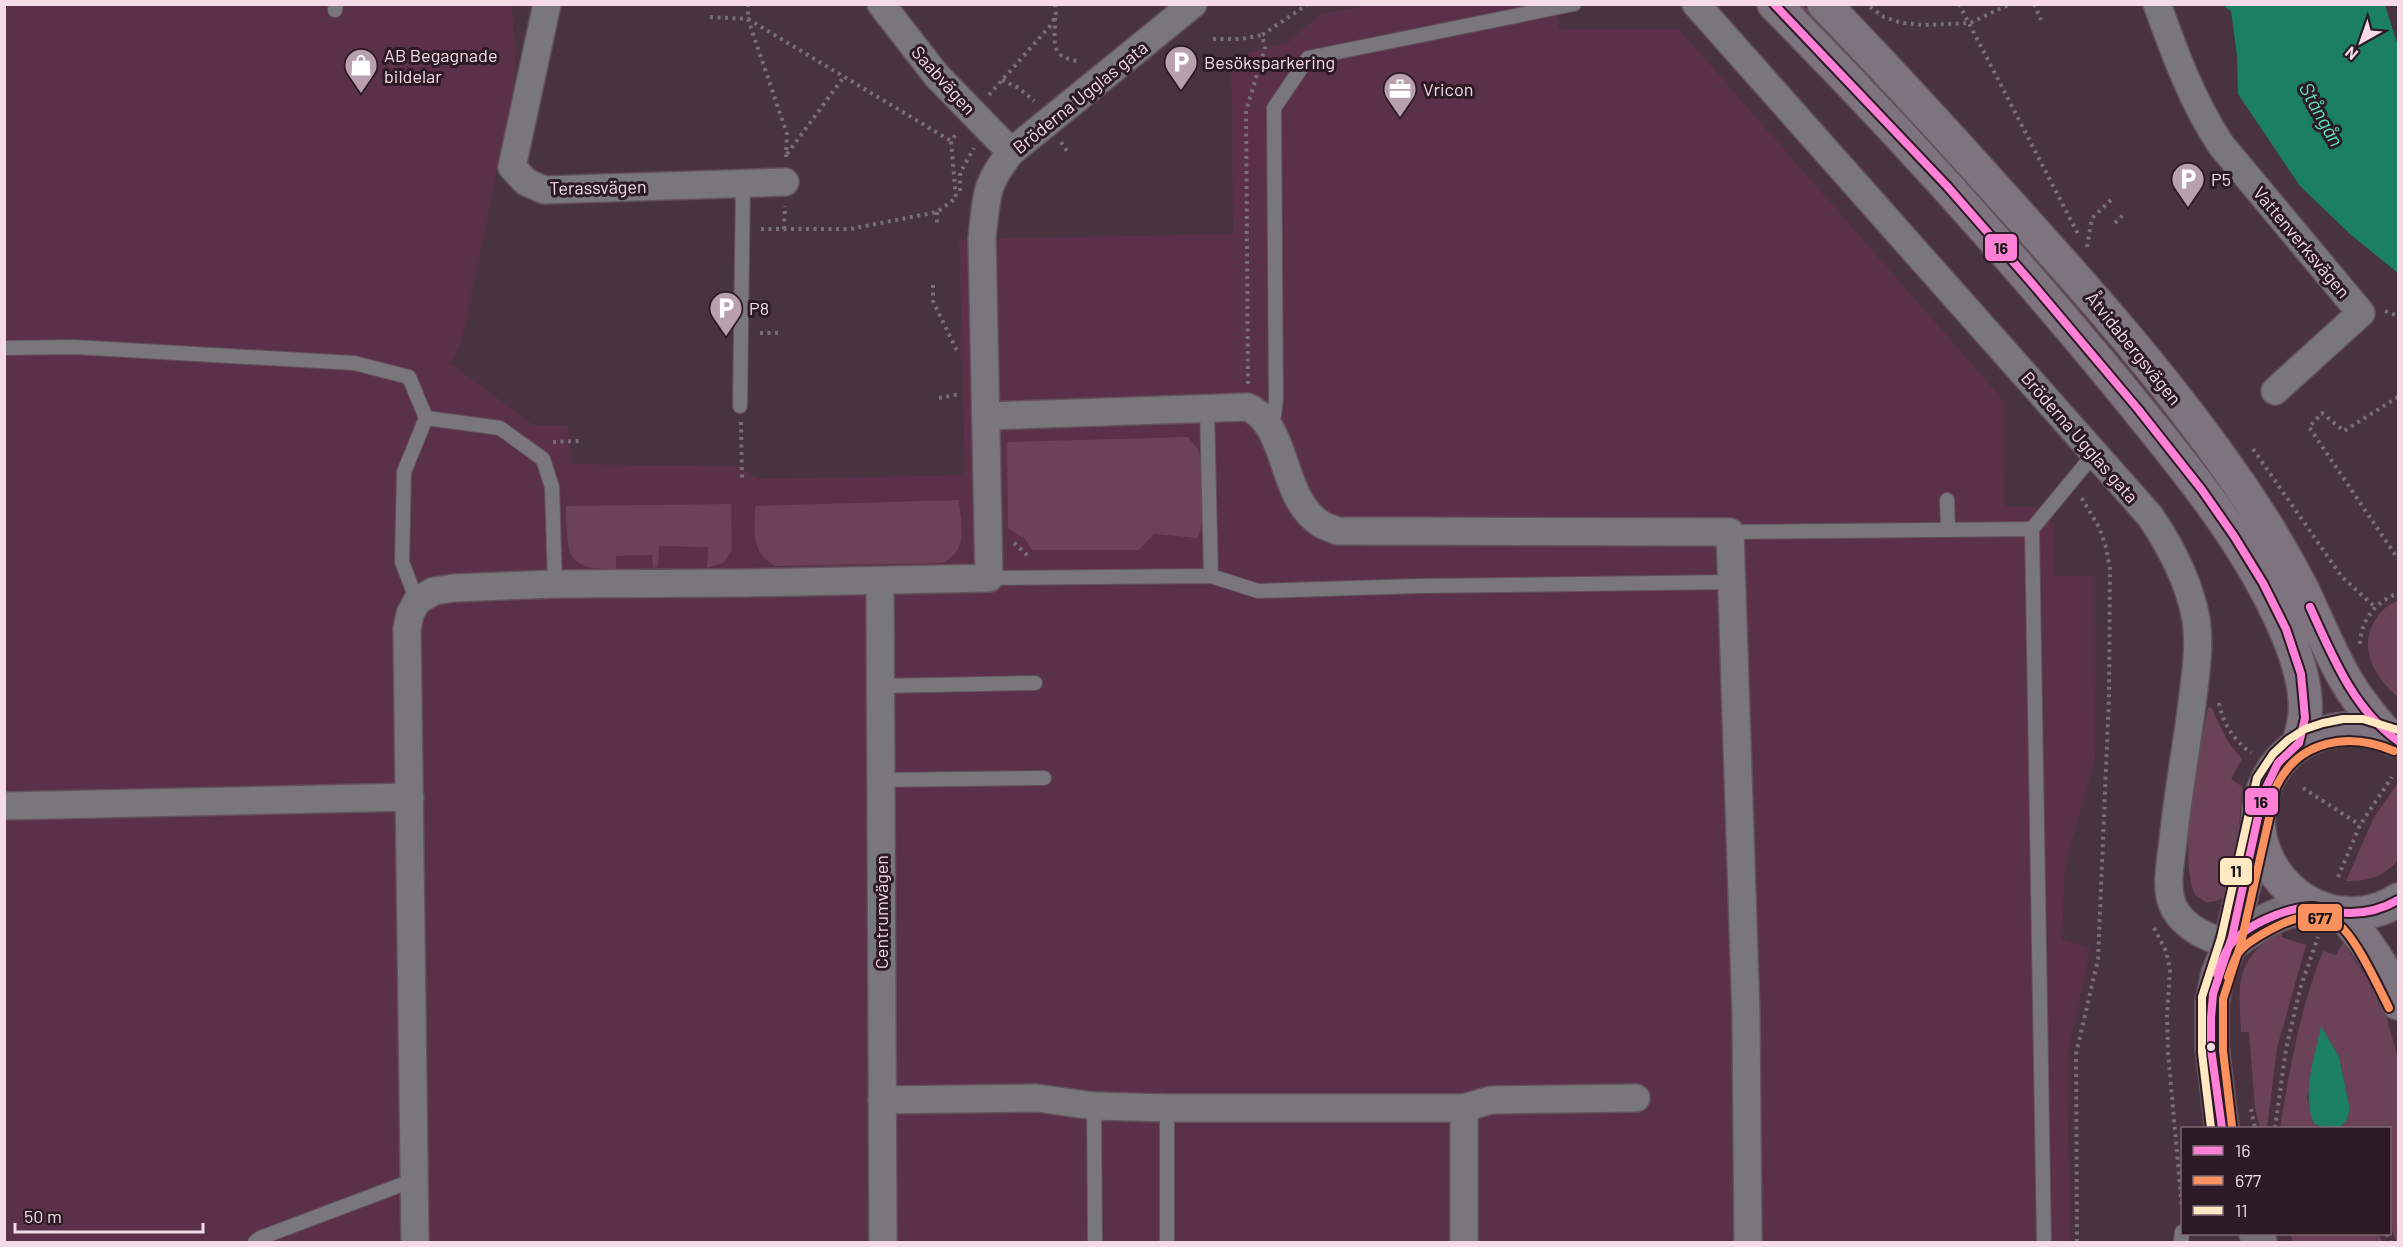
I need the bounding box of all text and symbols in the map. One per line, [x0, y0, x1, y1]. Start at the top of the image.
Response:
north arrow [2331, 12, 2391, 72]
street label: Bröderna Ugglas gata [1008, 36, 1152, 158]
street label: Saabvägen [907, 41, 981, 119]
text: N [2341, 43, 2361, 65]
place label: AB Begagnade bildelar [384, 44, 497, 87]
parking icon: Besöksparkering [1163, 44, 1199, 91]
shop icon: AB Begagnade bildelar [343, 47, 379, 94]
place label: Besöksparkering [1204, 51, 1335, 73]
office icon: Vricon [1382, 71, 1418, 118]
place label: Vricon [1423, 78, 1473, 100]
water label: Stångån [2295, 78, 2349, 150]
parking icon: P5 [2170, 161, 2206, 208]
place label: P5 [2211, 168, 2231, 190]
street label: Terassvägen [549, 175, 647, 199]
street label: Vattenverksvägen [2249, 182, 2355, 302]
line badge: 16 [1984, 233, 2018, 262]
text: 16 [1994, 238, 2009, 257]
street label: Åtvidabergsvägen [2082, 287, 2186, 409]
parking icon: P8 [708, 290, 744, 337]
place label: P8 [749, 297, 769, 319]
street label: Bröderna Ugglas gata [2017, 367, 2143, 507]
line badge: 16 [2244, 787, 2279, 816]
text: 16 [2254, 792, 2269, 811]
street label: Centrumvägen [870, 855, 892, 969]
line badge: 11 [2219, 857, 2253, 886]
text: 11 [2230, 861, 2242, 880]
line badge: 677 [2297, 903, 2343, 932]
text: 677 [2308, 908, 2332, 927]
unlabelled marker [2205, 1041, 2217, 1053]
legend [2181, 1127, 2391, 1235]
text: 16 [2235, 1139, 2251, 1161]
text: 677 [2235, 1169, 2262, 1191]
scale bar [15, 1196, 202, 1234]
text: 11 [2235, 1199, 2248, 1221]
text: 50 m [24, 1205, 62, 1227]

